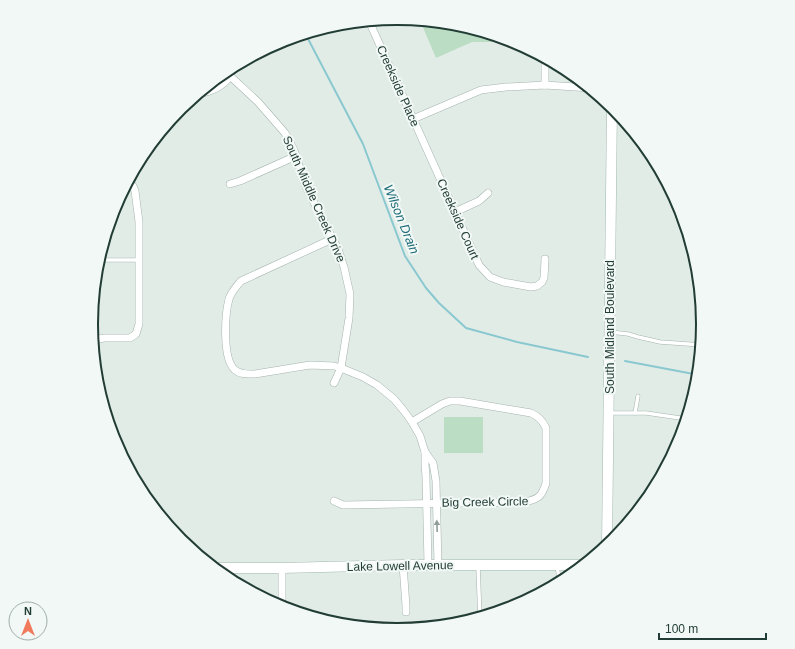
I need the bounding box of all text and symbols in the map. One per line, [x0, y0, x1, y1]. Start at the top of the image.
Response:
street label: Creekside Place [374, 43, 422, 129]
street label: South Middle Creek Drive [280, 134, 348, 265]
street label: Creekside Court [434, 177, 482, 262]
water label: Wilson Drain [381, 182, 422, 256]
street label: South Midland Boulevard [603, 260, 617, 394]
street label: Big Creek Circle [442, 494, 529, 510]
one-way arrow [434, 519, 440, 532]
street label: Lake Lowell Avenue [347, 558, 454, 574]
north arrow [8, 601, 48, 641]
text: N [24, 605, 32, 617]
scale bar [659, 615, 766, 641]
text: 100 m [665, 622, 698, 636]

